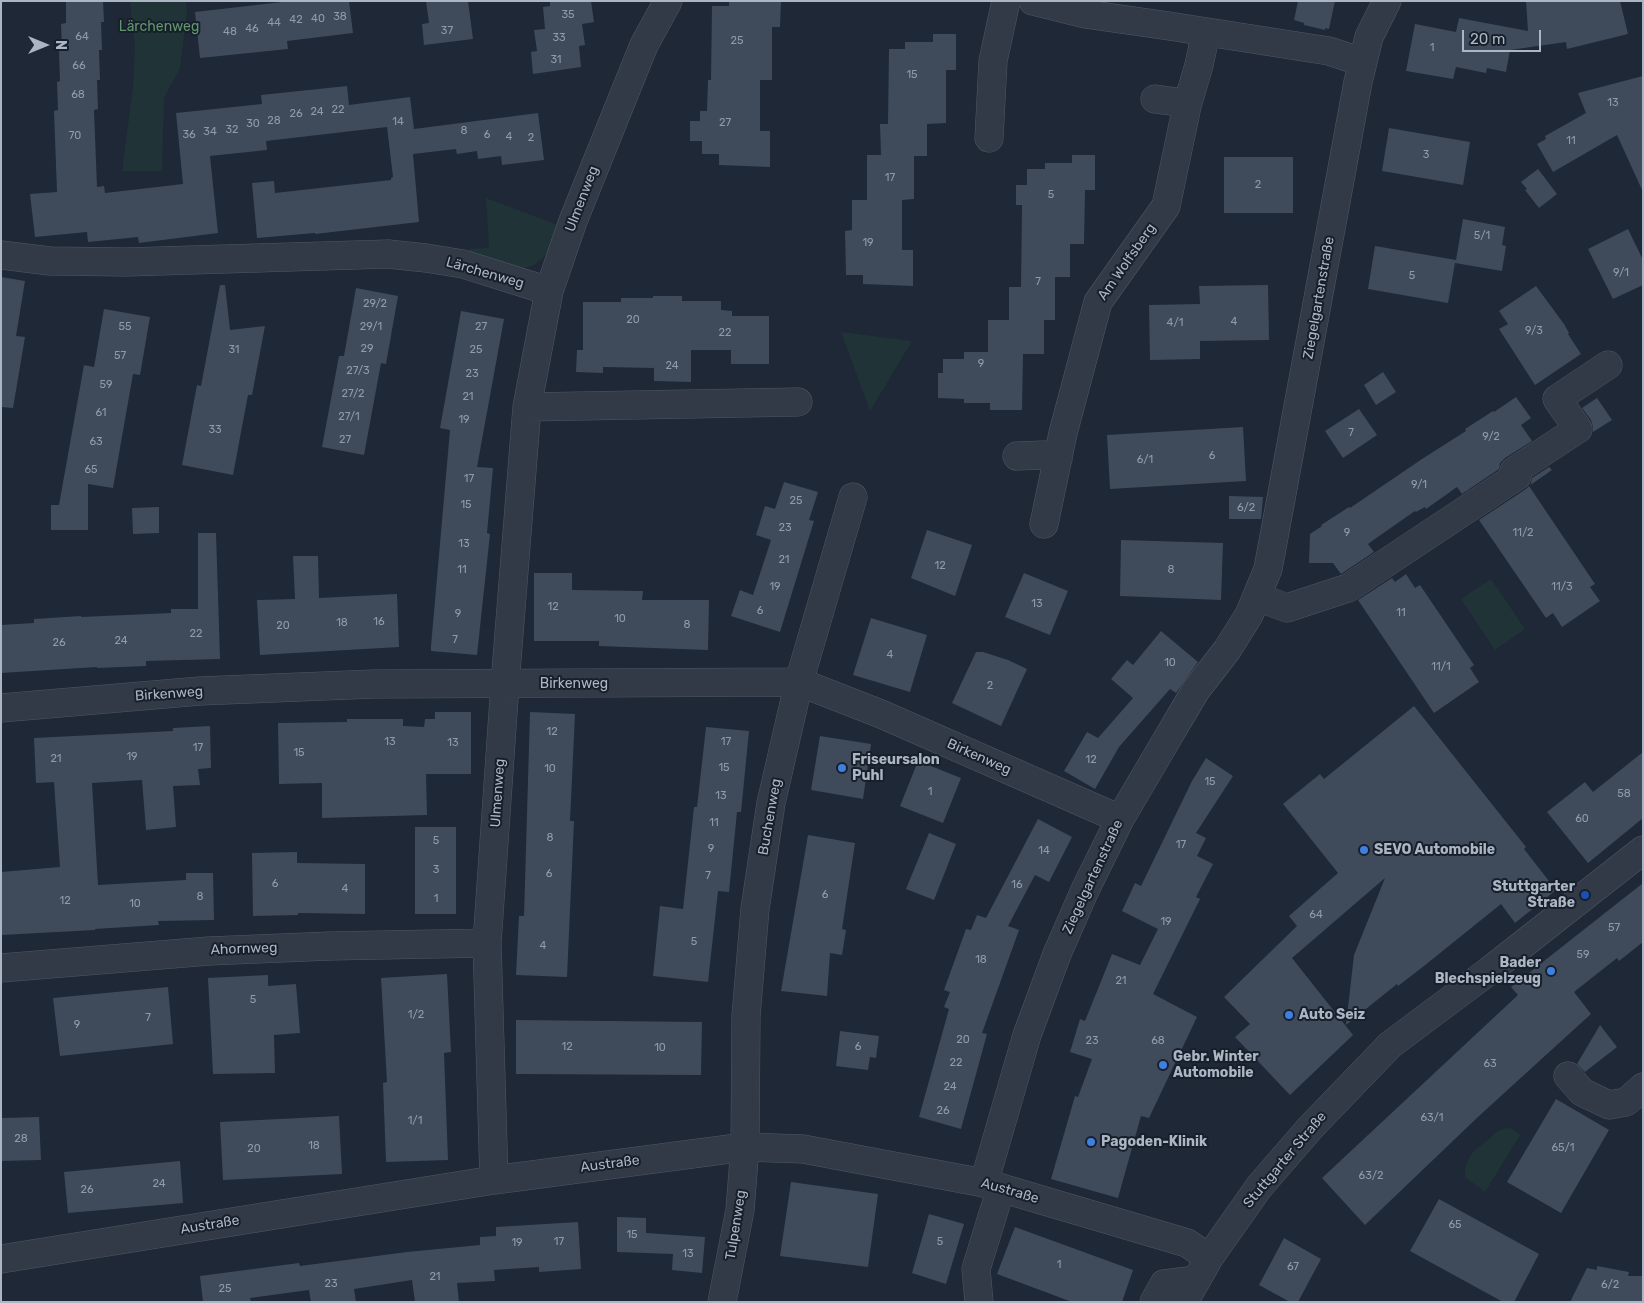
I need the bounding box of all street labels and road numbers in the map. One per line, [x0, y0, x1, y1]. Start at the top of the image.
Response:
street label: Ulmenweg [562, 164, 602, 234]
street label: Am Wolfsberg [1094, 220, 1160, 304]
street label: Ziegelgartenstraße [1300, 235, 1338, 361]
street label: Lärchenweg [444, 254, 526, 292]
street label: Birkenweg [540, 676, 608, 692]
street label: Birkenweg [134, 683, 204, 705]
street label: Birkenweg [944, 735, 1014, 779]
street label: Ulmenweg [487, 758, 509, 828]
street label: Buchenweg [755, 777, 785, 857]
street label: Ziegelgartenstraße [1059, 817, 1127, 937]
street label: Ahornweg [210, 939, 278, 959]
street label: Stuttgarter Straße [1240, 1109, 1330, 1211]
street label: Austraße [580, 1152, 640, 1176]
street label: Austraße [979, 1175, 1041, 1207]
street label: Tulpenweg [722, 1189, 750, 1261]
street label: Austraße [179, 1212, 241, 1238]

